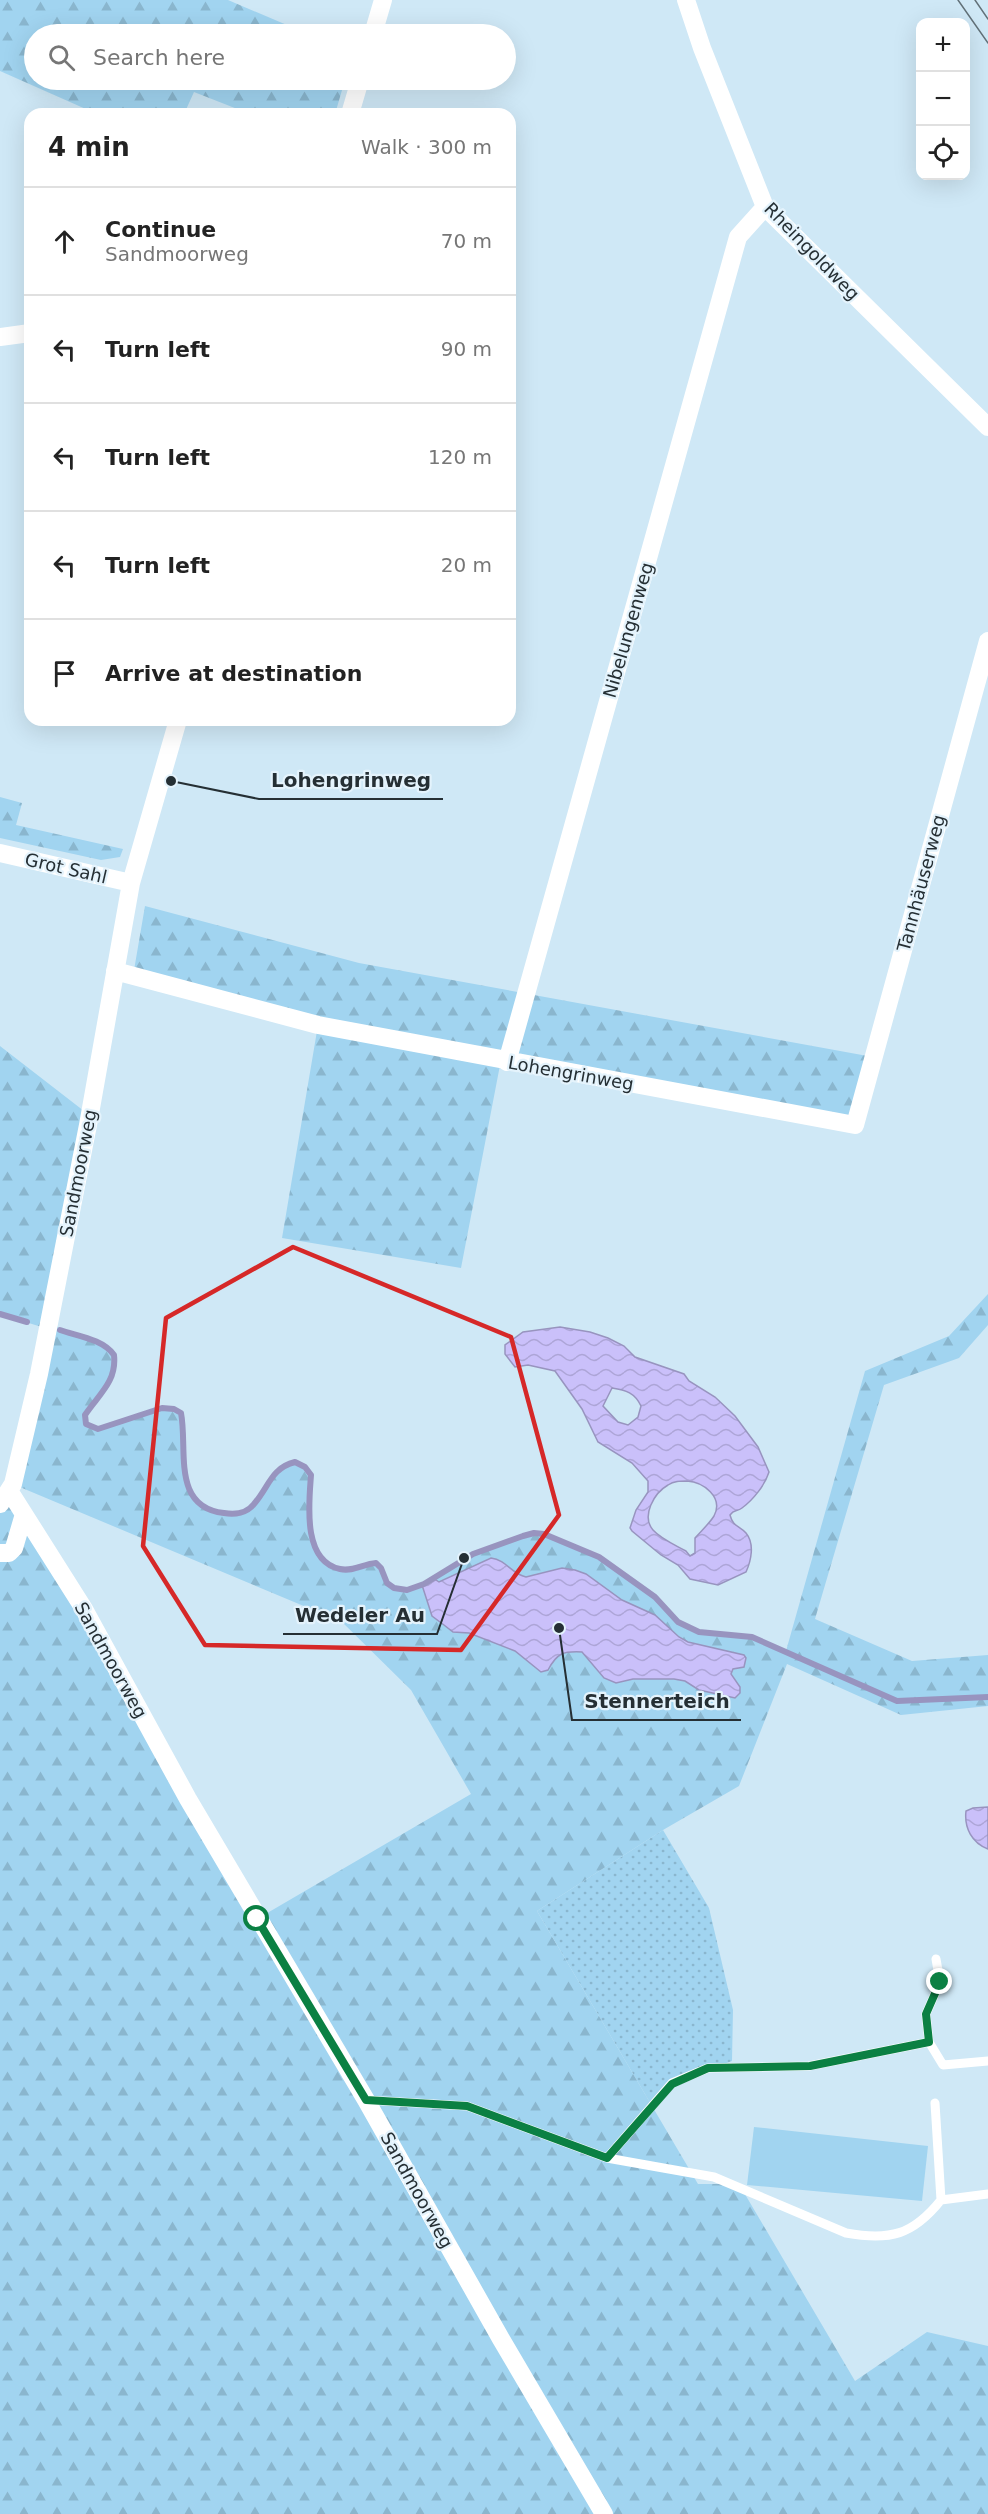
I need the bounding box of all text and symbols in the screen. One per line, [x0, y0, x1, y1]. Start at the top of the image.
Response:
map controls [916, 18, 970, 180]
button: + [916, 18, 970, 72]
search box [24, 24, 516, 90]
icon: search [45, 41, 78, 74]
text: Search here [93, 45, 225, 70]
button: − [916, 72, 970, 126]
button: locate [916, 126, 970, 180]
text: 4 min [48, 132, 130, 162]
text: Walk · 300 m [361, 135, 492, 159]
street label: Rheingoldweg [760, 198, 864, 304]
text: Continue [105, 217, 216, 242]
icon: ahead [48, 225, 81, 258]
text: 70 m [441, 229, 492, 253]
text: Sandmoorweg [105, 242, 249, 266]
icon: left [48, 333, 81, 366]
text: Turn left [105, 337, 210, 362]
text: 90 m [441, 337, 492, 361]
icon: left [48, 441, 81, 474]
text: Turn left [105, 445, 210, 470]
text: 120 m [428, 445, 492, 469]
icon: left [48, 549, 81, 582]
text: Turn left [105, 553, 210, 578]
text: 20 m [441, 553, 492, 577]
street label: Nibelungenweg [599, 560, 657, 700]
icon: arrive [48, 657, 81, 690]
text: Arrive at destination [105, 661, 362, 686]
callout: Lohengrinweg [259, 761, 443, 799]
text: Lohengrinweg [271, 768, 431, 792]
street label: Tannhäuserweg [892, 812, 949, 955]
street label: Grot Sahl [23, 848, 109, 888]
street label: Lohengrinweg [507, 1052, 635, 1094]
street label: Sandmoorweg [55, 1107, 101, 1239]
callout: Wedeler Au [283, 1596, 437, 1634]
street label: Sandmoorweg [70, 1598, 152, 1722]
text: Wedeler Au [295, 1603, 425, 1627]
callout: Stennerteich [572, 1682, 741, 1720]
text: Stennerteich [584, 1689, 730, 1713]
route start [243, 1905, 269, 1931]
route end [926, 1968, 952, 1994]
street label: Sandmoorweg [376, 2128, 458, 2252]

